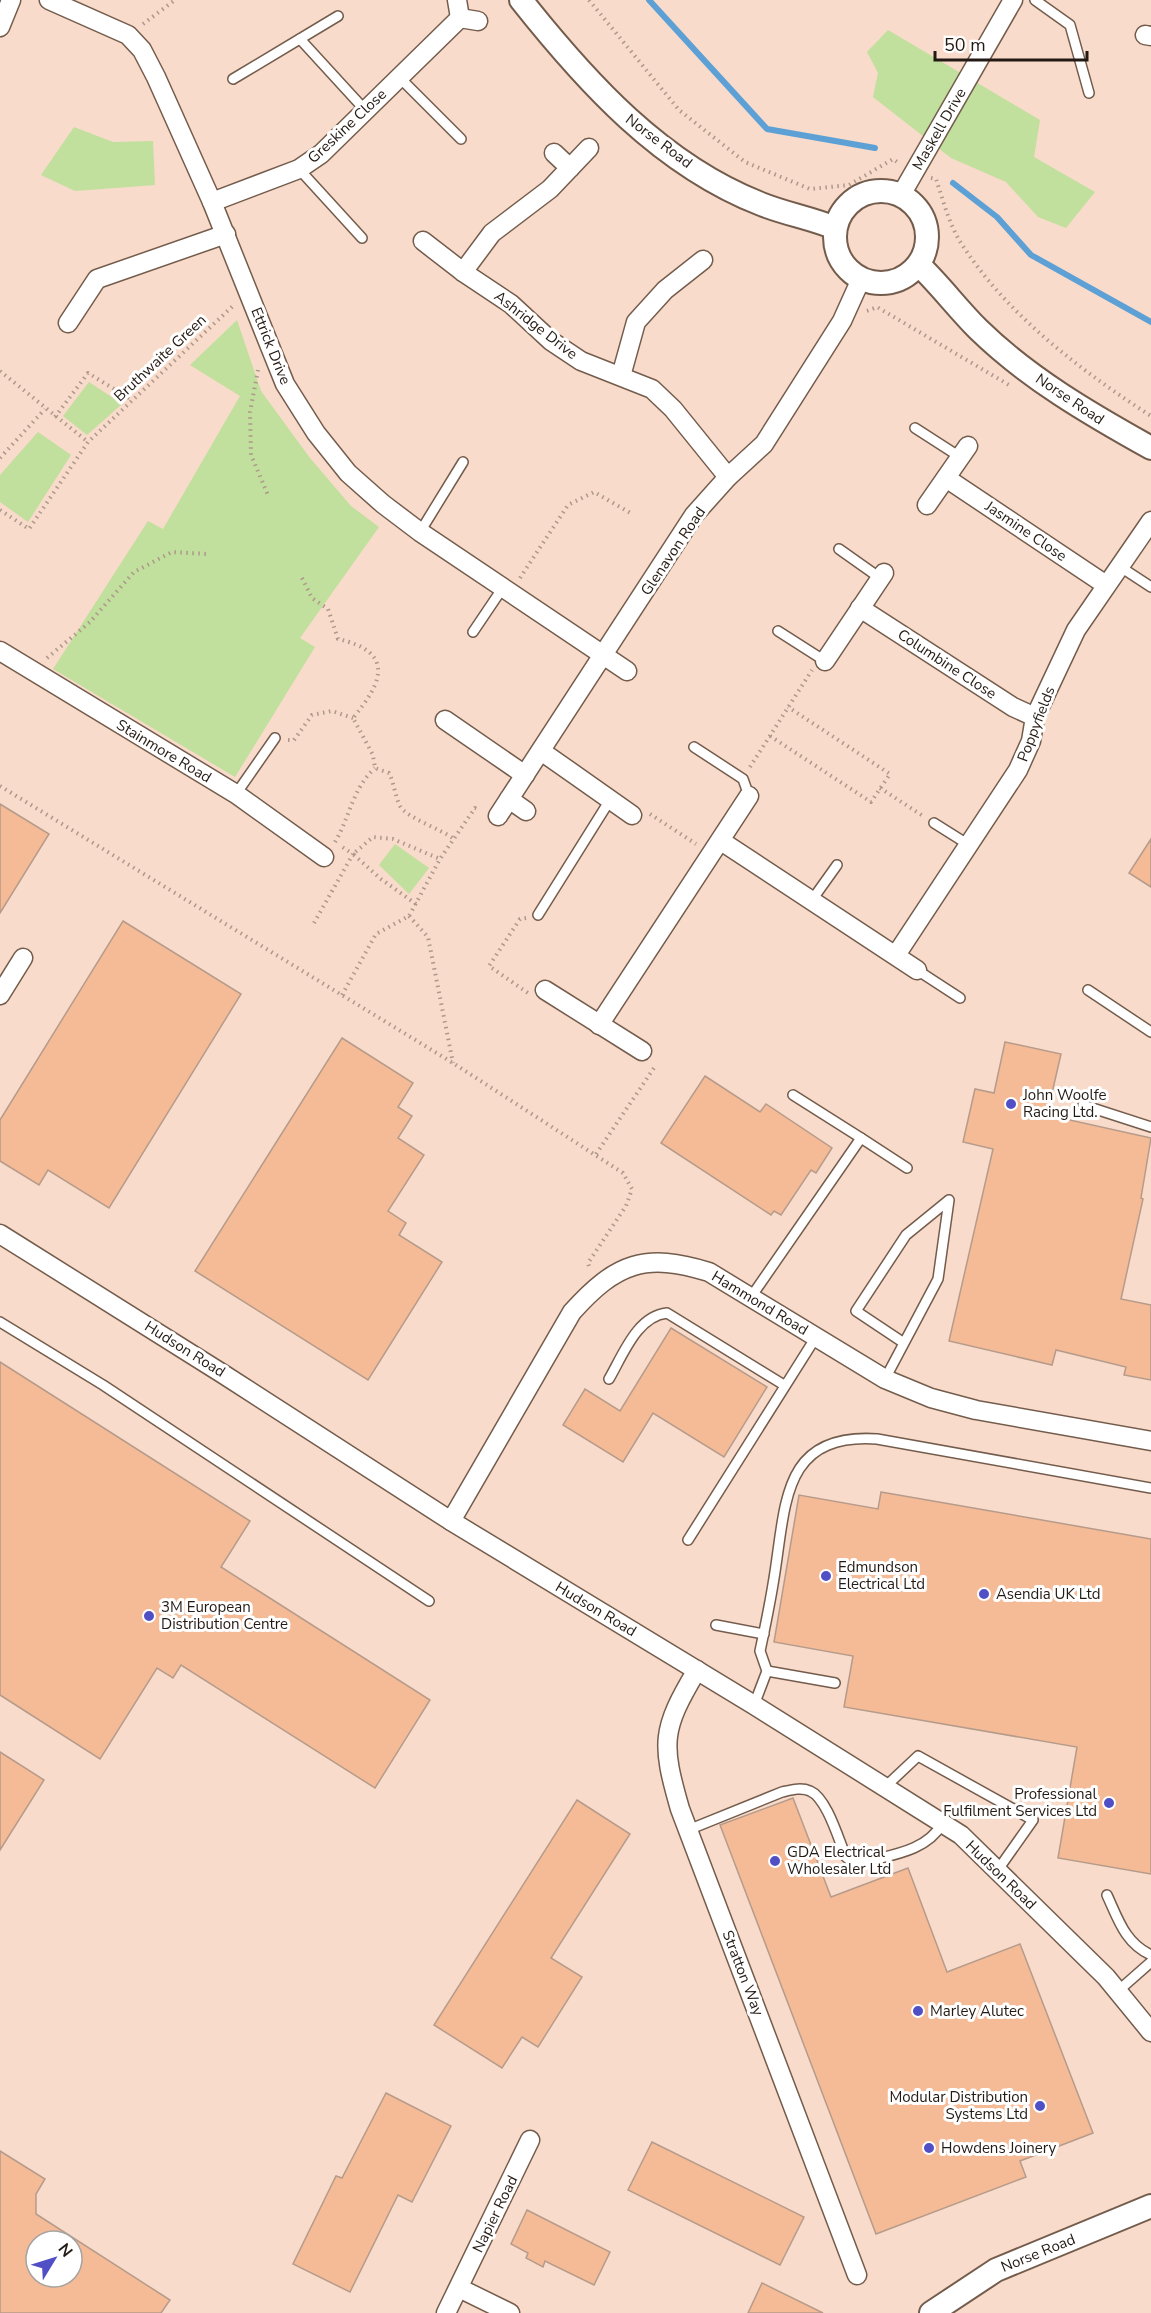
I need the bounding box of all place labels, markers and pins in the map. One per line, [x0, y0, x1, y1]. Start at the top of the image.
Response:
place label: John Woolfe Racing Ltd. [1022, 1085, 1107, 1122]
marker: John Woolfe Racing Ltd. [1004, 1097, 1018, 1111]
place label: Edmundson Electrical Ltd [838, 1557, 925, 1594]
marker: Edmundson Electrical Ltd [819, 1569, 833, 1583]
place label: Asendia UK Ltd [996, 1584, 1100, 1604]
marker: Asendia UK Ltd [977, 1587, 991, 1601]
place label: 3M European Distribution Centre [161, 1597, 288, 1634]
marker: 3M European Distribution Centre [142, 1609, 156, 1623]
place label: Professional Fulfilment Services Ltd [943, 1784, 1098, 1821]
marker: Professional Fulfilment Services Ltd [1102, 1796, 1116, 1810]
place label: GDA Electrical Wholesaler Ltd [787, 1842, 891, 1879]
marker: GDA Electrical Wholesaler Ltd [768, 1854, 782, 1868]
place label: Marley Alutec [930, 2001, 1024, 2021]
marker: Marley Alutec [911, 2004, 925, 2018]
place label: Modular Distribution Systems Ltd [889, 2087, 1028, 2124]
marker: Modular Distribution Systems Ltd [1033, 2099, 1047, 2113]
place label: Howdens Joinery [941, 2138, 1056, 2158]
marker: Howdens Joinery [922, 2141, 936, 2155]

